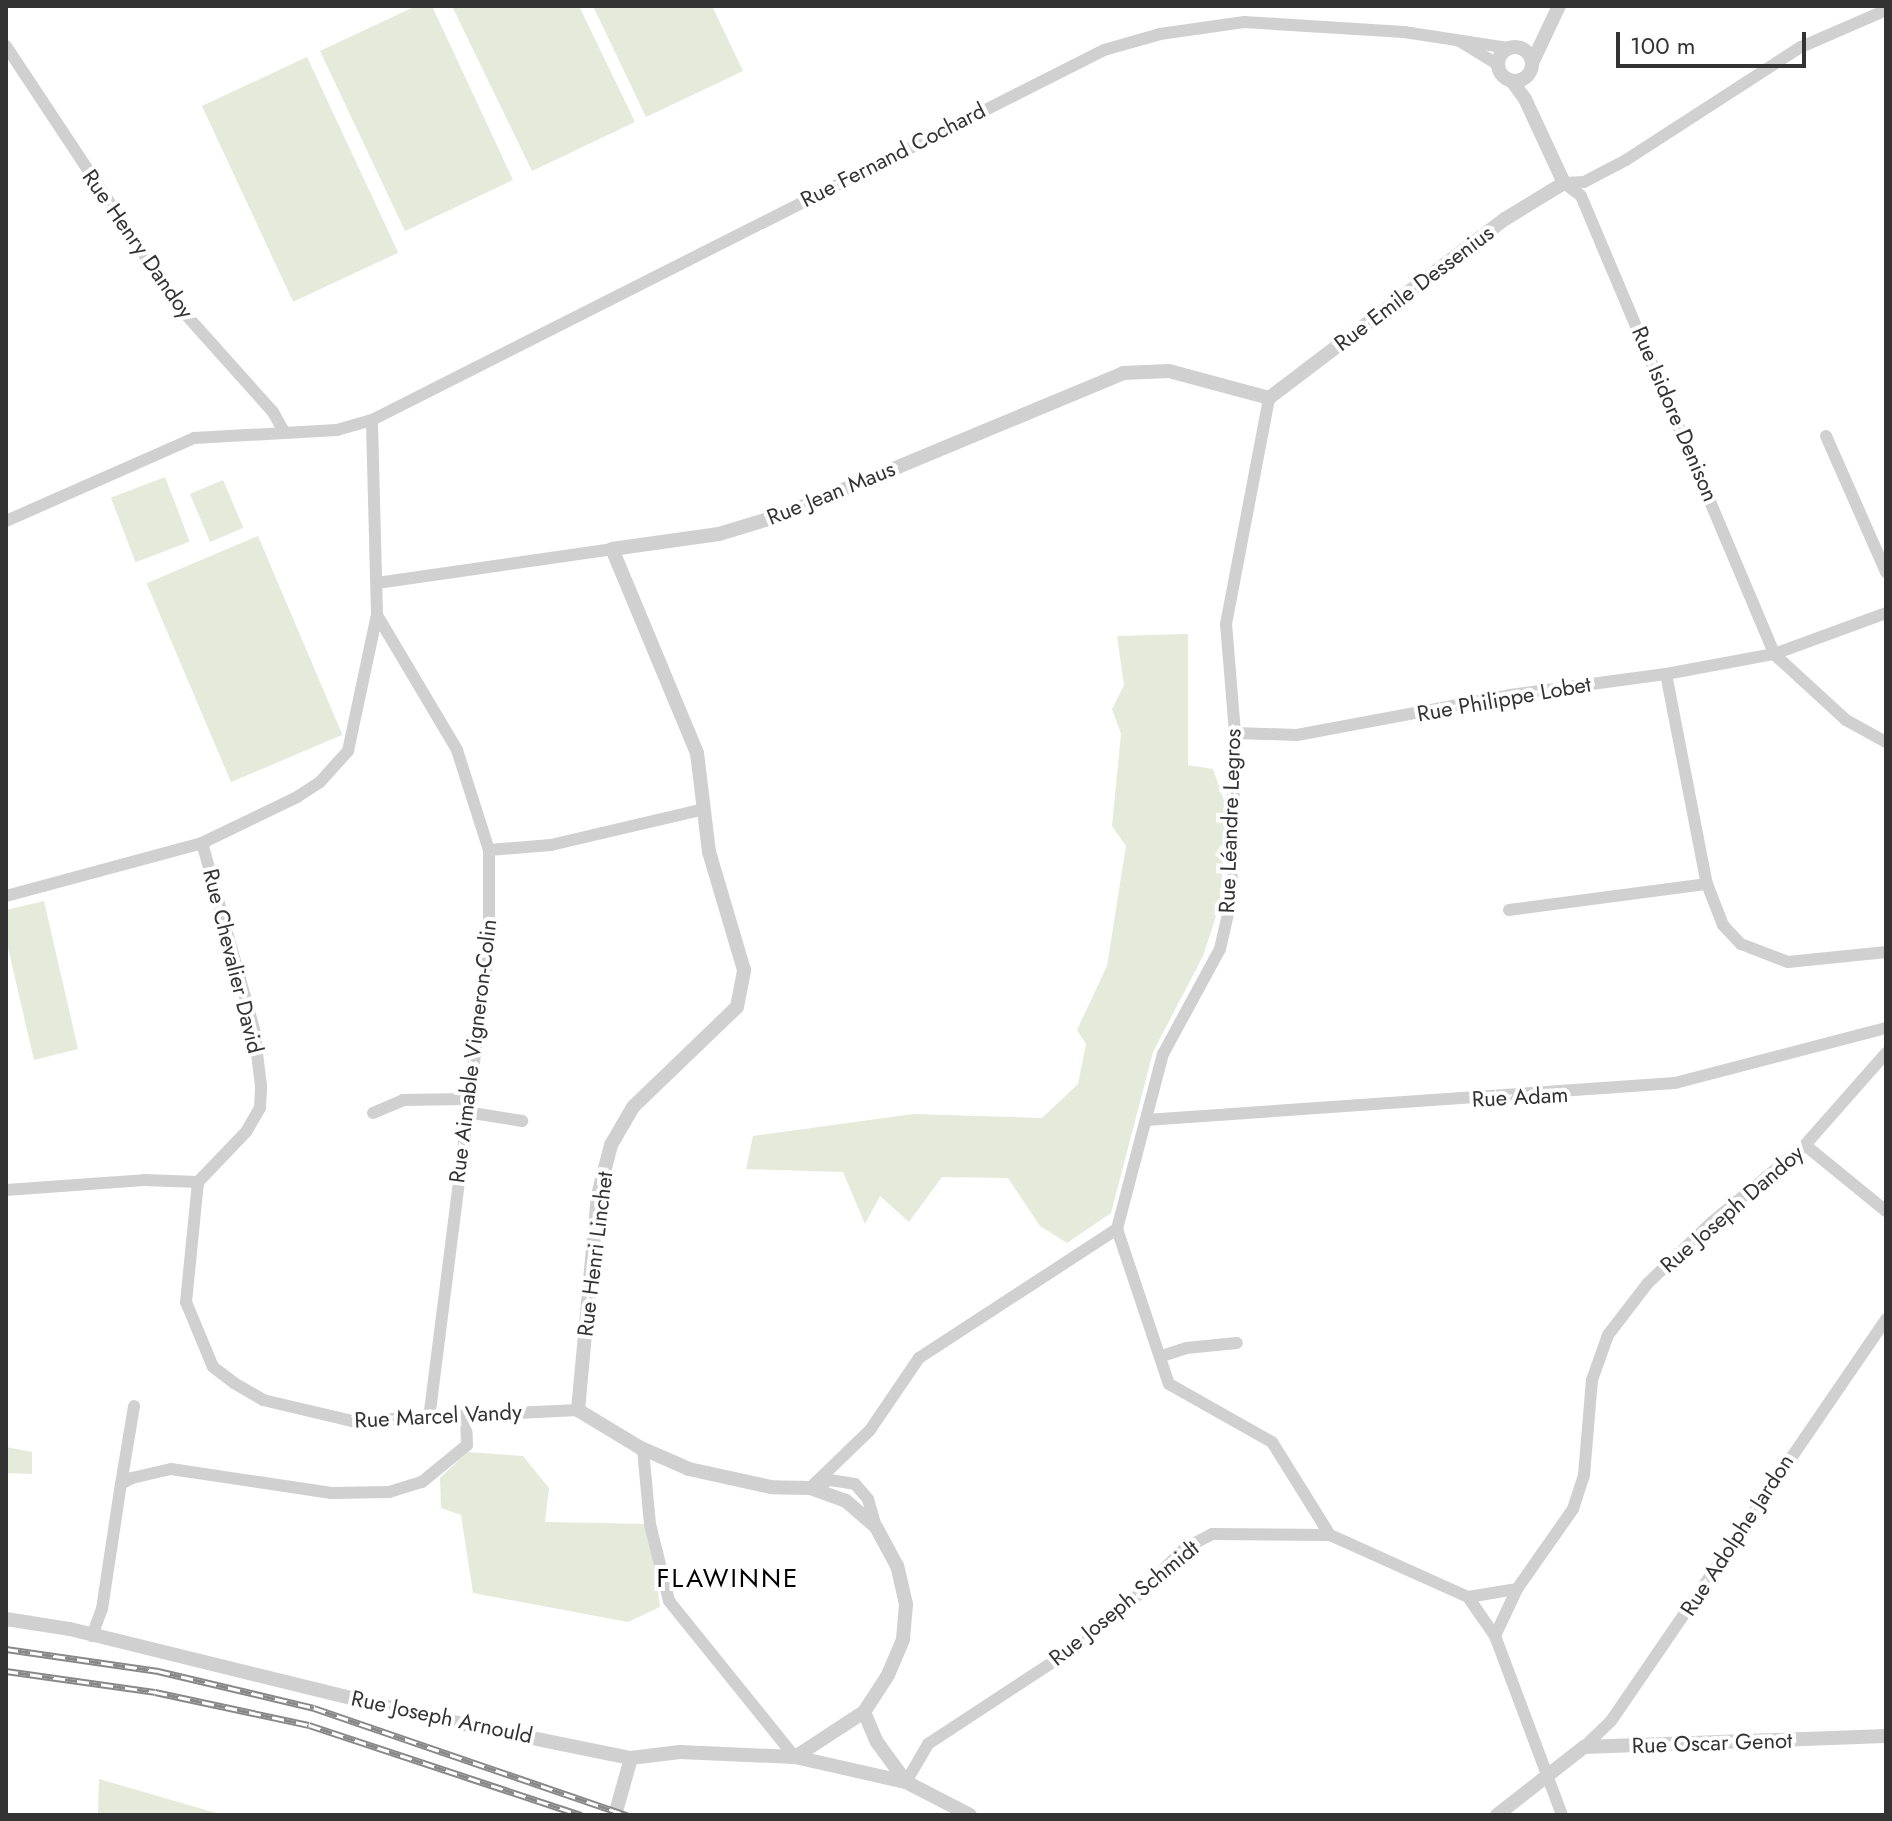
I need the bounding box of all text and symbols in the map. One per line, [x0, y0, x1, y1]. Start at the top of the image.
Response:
scale bar [1620, 16, 1810, 66]
text: 100 m [1630, 28, 1696, 63]
street label: Rue Fernand Cochard [796, 97, 990, 213]
street label: Rue Henry Dandoy [77, 164, 199, 324]
street label: Rue Emile Dessenius [1329, 219, 1499, 357]
street label: Rue Isidore Denison [1626, 323, 1724, 505]
street label: Rue Jean Maus [763, 455, 899, 531]
street label: Rue Philippe Lobet [1415, 671, 1593, 727]
street label: Rue Léandre Legros [1214, 728, 1246, 914]
street label: Rue Chevalier David [197, 866, 269, 1056]
street label: Rue Aimable Vigneron-Colin [444, 917, 502, 1185]
street label: Rue Adam [1471, 1081, 1569, 1113]
street label: Rue Joseph Dandoy [1655, 1140, 1809, 1278]
street label: Rue Henri Linchet [572, 1170, 618, 1338]
street label: Rue Marcel Vandy [354, 1398, 522, 1434]
street label: Rue Adolphe Jardon [1675, 1449, 1799, 1621]
street label: Rue Joseph Schmidt [1044, 1535, 1204, 1671]
district label: FLAWINNE [657, 1563, 799, 1595]
street label: Rue Joseph Arnould [349, 1685, 535, 1749]
street label: Rue Oscar Genot [1631, 1727, 1793, 1759]

